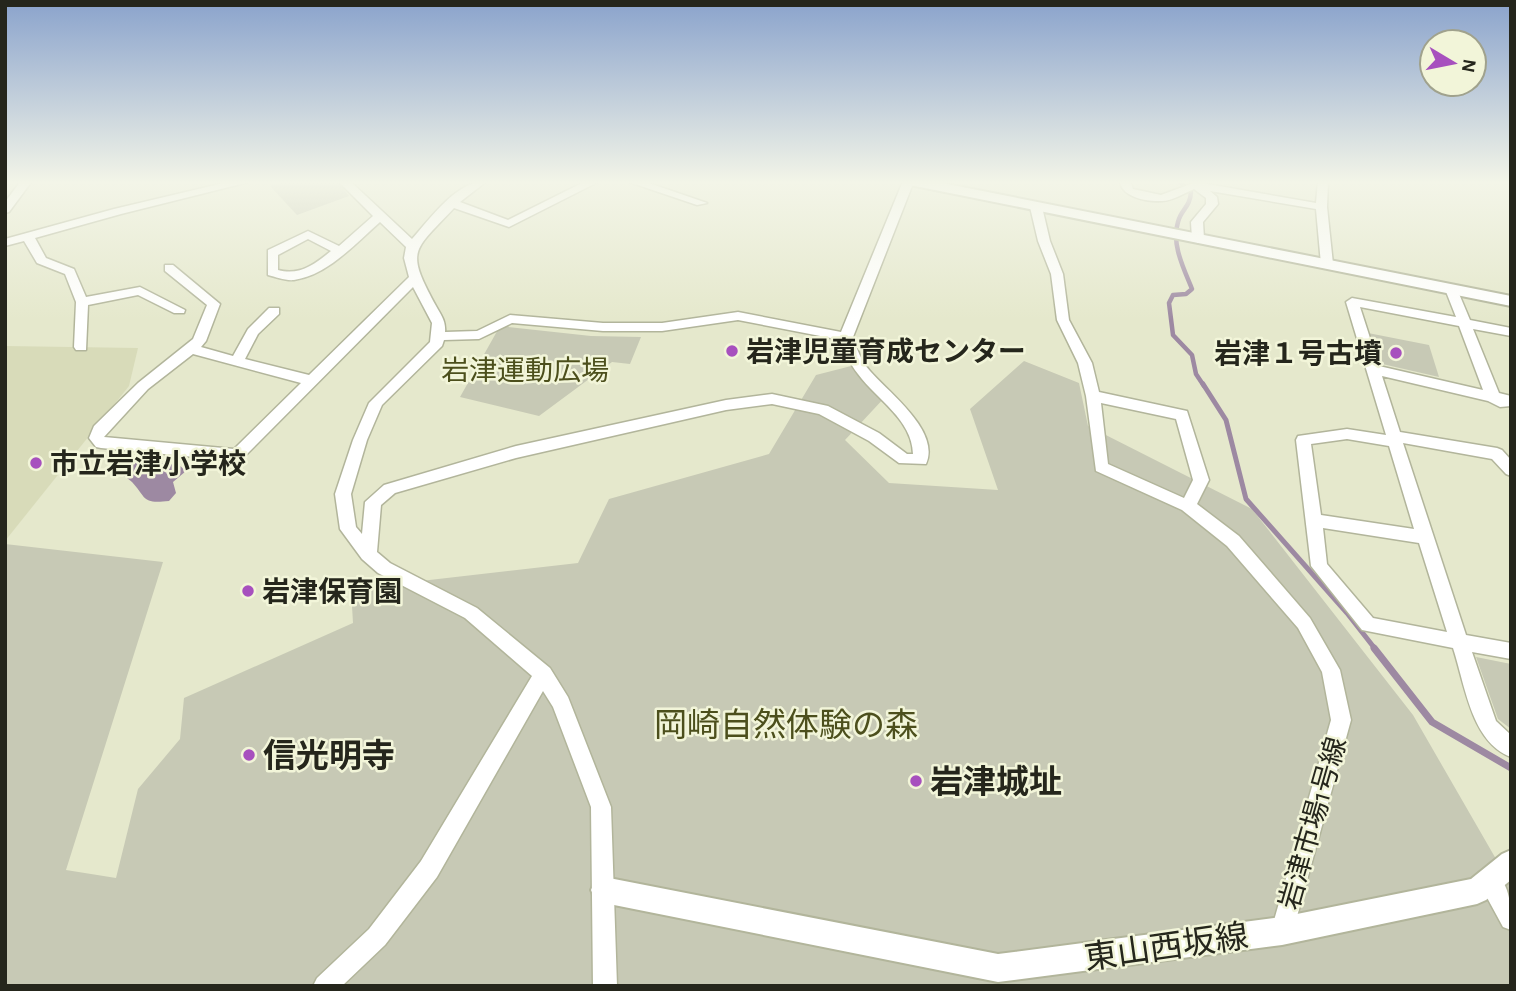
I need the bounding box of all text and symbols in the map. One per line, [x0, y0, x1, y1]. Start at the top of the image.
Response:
north arrow [1418, 28, 1488, 98]
text: N [1458, 58, 1479, 74]
place label: 岩津児童育成センター [746, 337, 1026, 367]
place label: 岩津１号古墳 [1214, 339, 1382, 369]
marker: 岩津児童育成センター [724, 343, 740, 359]
marker: 岩津１号古墳 [1388, 345, 1404, 361]
park label: 岩津運動広場 [441, 356, 609, 386]
place label: 市立岩津小学校 [50, 449, 246, 479]
marker: 市立岩津小学校 [28, 455, 44, 471]
place label: 岩津保育園 [262, 577, 402, 607]
marker: 岩津保育園 [240, 583, 256, 599]
park label: 岡崎自然体験の森 [654, 707, 918, 743]
street label: 岩津市場1号線 [1274, 734, 1352, 913]
place label: 信光明寺 [263, 738, 395, 774]
marker: 信光明寺 [241, 747, 257, 763]
place label: 岩津城址 [930, 764, 1062, 800]
marker: 岩津城址 [908, 773, 924, 789]
street label: 東山西坂線 [1082, 919, 1250, 976]

